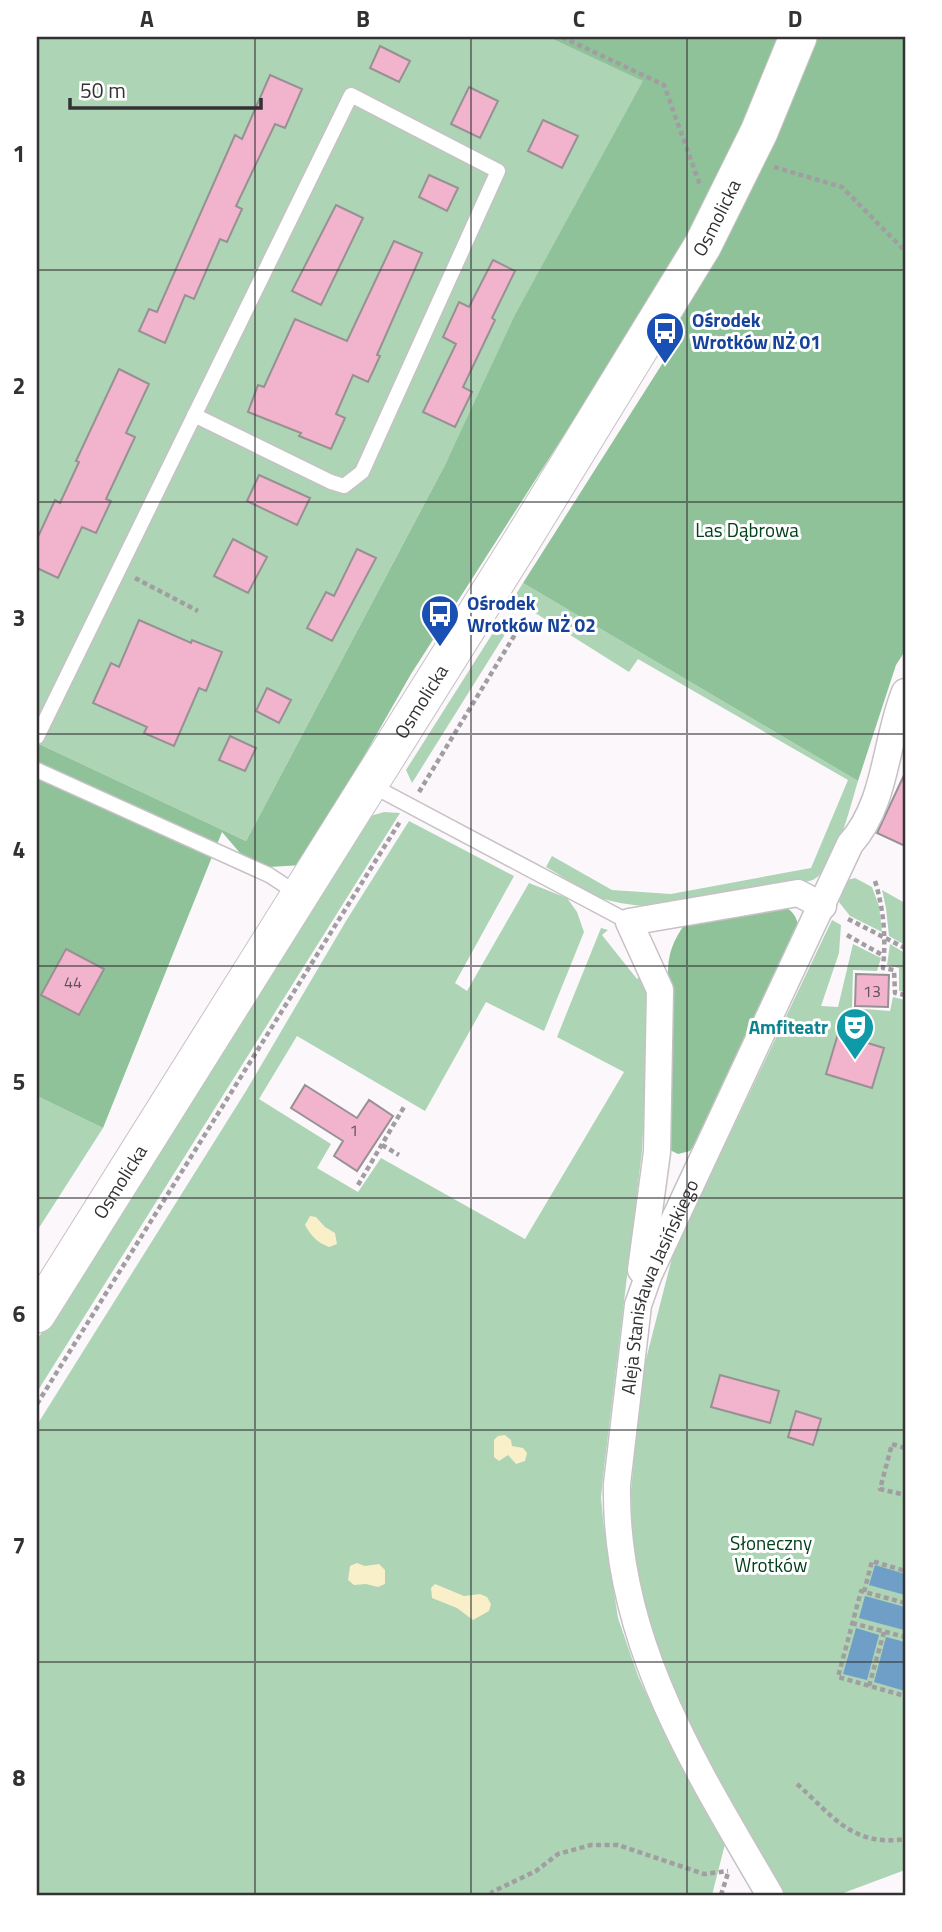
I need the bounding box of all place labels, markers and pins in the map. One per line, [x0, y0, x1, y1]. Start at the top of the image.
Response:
place label: Ośrodek Wrotków NŻ 01 [692, 305, 821, 356]
bus stop icon: Ośrodek Wrotków NŻ 01 [644, 310, 686, 365]
place label: Ośrodek Wrotków NŻ 02 [467, 588, 596, 639]
bus stop icon: Ośrodek Wrotków NŻ 02 [419, 593, 461, 648]
theatre icon: Amfiteatr [834, 1006, 876, 1061]
place label: Amfiteatr [749, 1012, 828, 1041]

